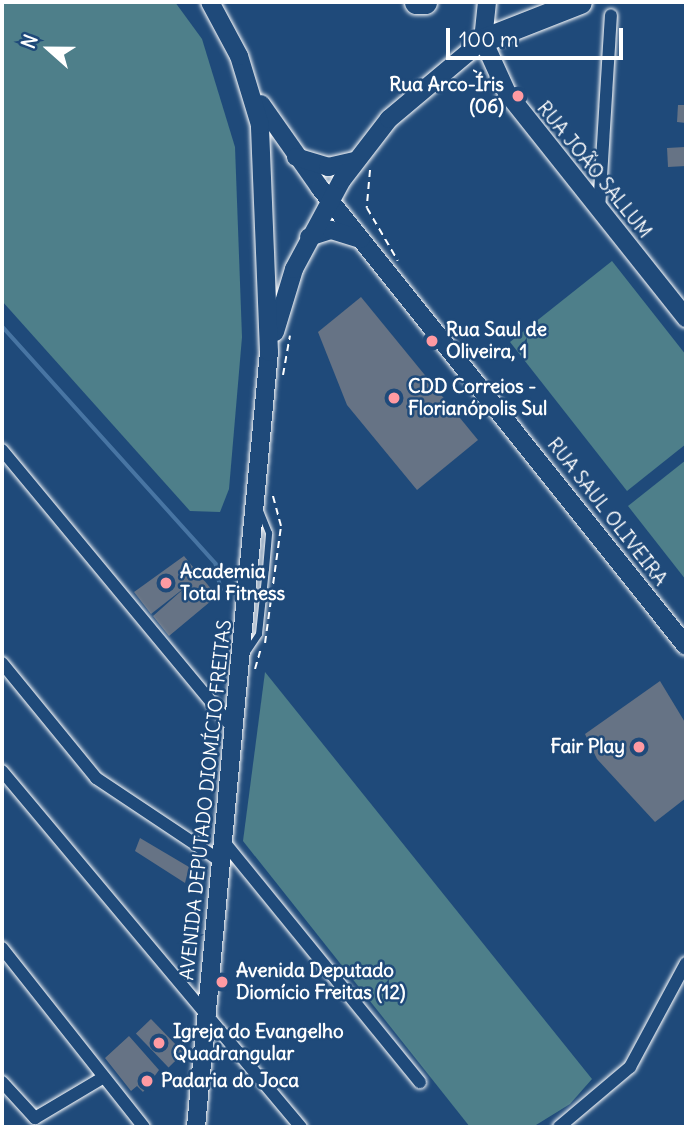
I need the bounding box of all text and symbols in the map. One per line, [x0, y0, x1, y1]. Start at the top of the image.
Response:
north arrow [14, 14, 84, 84]
scale bar [450, 14, 627, 58]
text: 100 m [459, 26, 518, 53]
text: N [16, 31, 43, 52]
place label: Rua Arco-Íris (06) [389, 74, 504, 118]
marker: Rua Arco-Íris (06) [510, 88, 526, 104]
street label: RUA JOÃO SALLUM [532, 97, 656, 243]
place label: Rua Saul de Oliveira, 1 [446, 319, 547, 363]
marker: Rua Saul de Oliveira, 1 [424, 333, 440, 349]
place label: CDD Correios - Florianópolis Sul [408, 376, 547, 420]
marker: CDD Correios - Florianópolis Sul [386, 390, 402, 406]
street label: RUA SAUL OLIVEIRA [542, 434, 672, 590]
place label: Academia Total Fitness [180, 561, 285, 605]
marker: Academia Total Fitness [158, 575, 174, 591]
street label: AVENIDA DEPUTADO DIOMÍCIO FREITAS [176, 619, 236, 981]
place label: Fair Play [551, 736, 625, 758]
marker: Fair Play [631, 739, 647, 755]
place label: Avenida Deputado Diomício Freitas (12) [236, 960, 405, 1004]
marker: Avenida Deputado Diomício Freitas (12) [214, 974, 230, 990]
place label: Igreja do Evangelho Quadrangular [173, 1021, 344, 1065]
marker: Igreja do Evangelho Quadrangular [151, 1035, 167, 1051]
place label: Padaria do Joca [161, 1070, 299, 1092]
marker: Padaria do Joca [139, 1073, 155, 1089]

